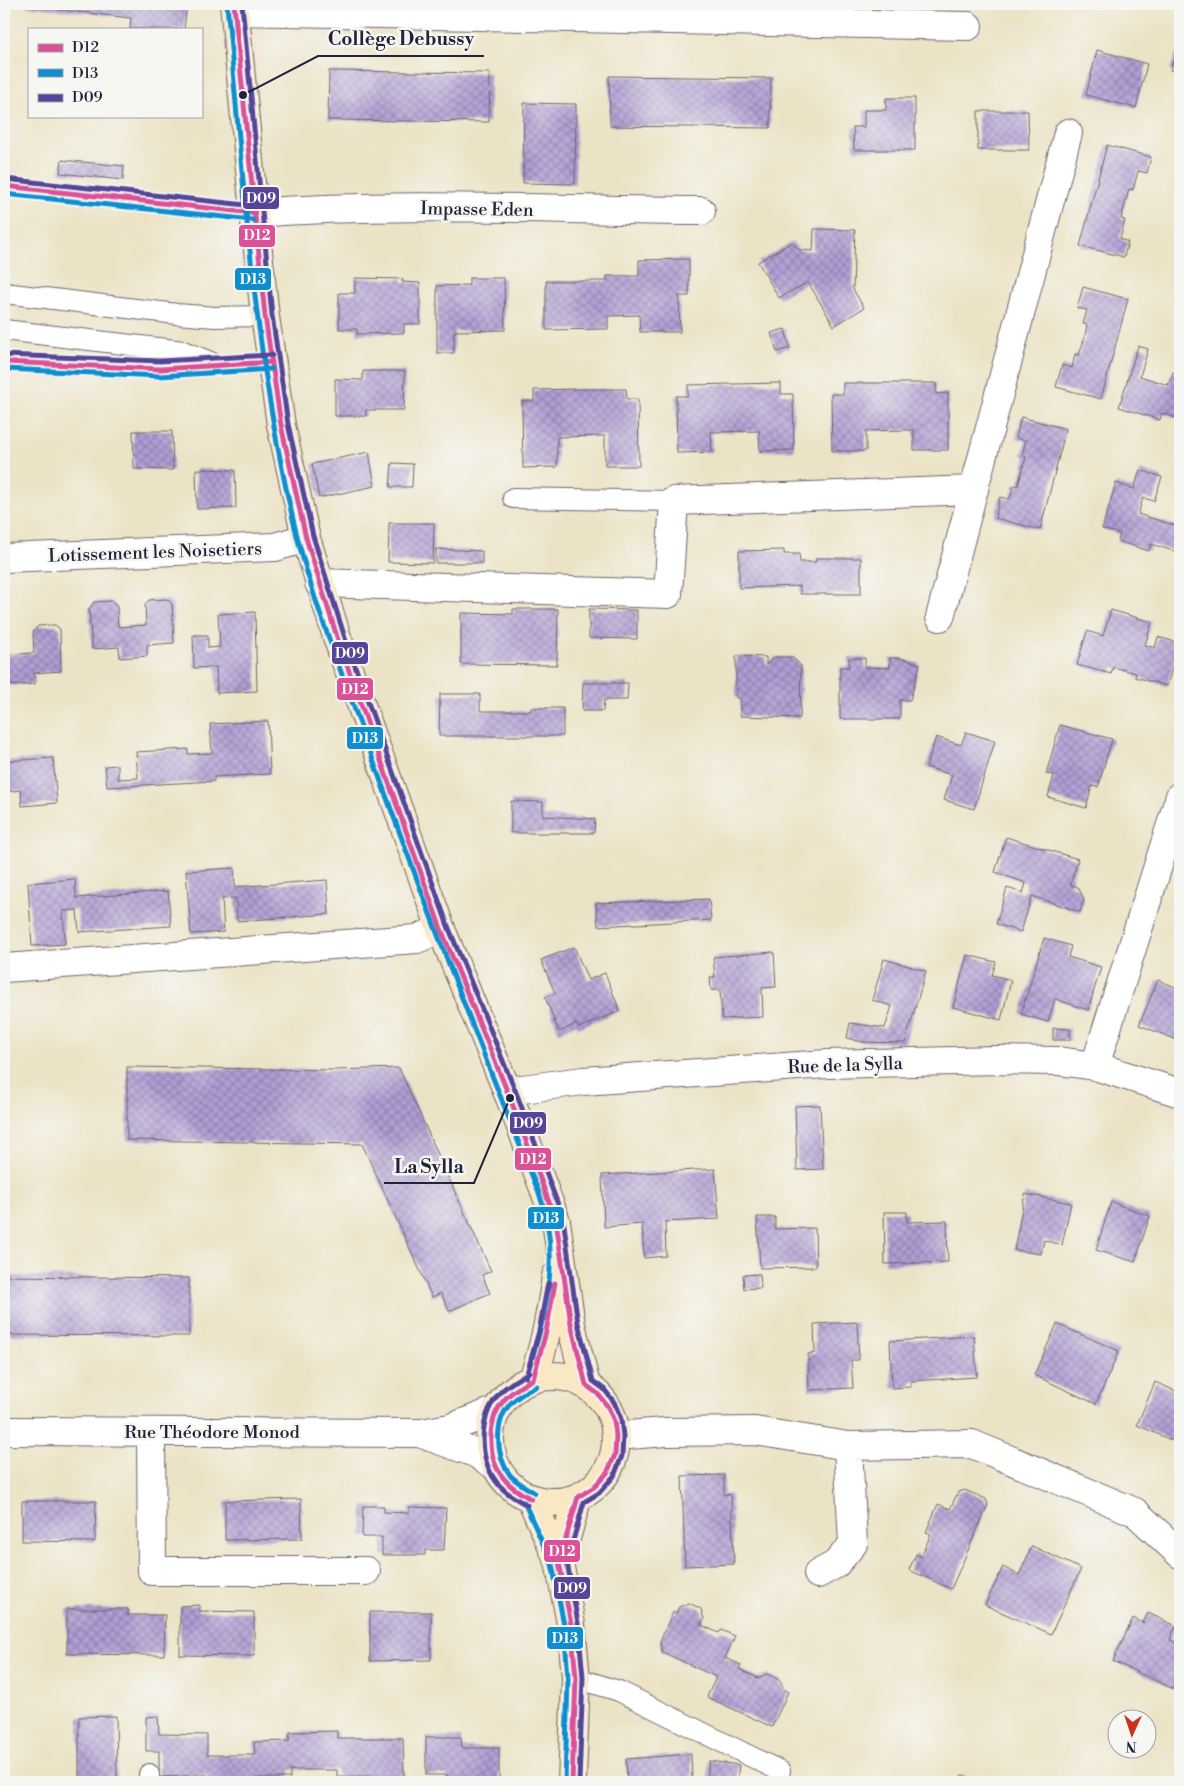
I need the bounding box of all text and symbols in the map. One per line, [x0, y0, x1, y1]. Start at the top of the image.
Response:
callout: Collège Debussy [318, 22, 484, 56]
text: Collège Debussy [328, 27, 475, 51]
legend [28, 28, 202, 118]
text: D12 [72, 38, 99, 57]
text: D13 [72, 64, 98, 83]
text: D09 [72, 88, 103, 107]
line badge: D09 [242, 186, 280, 210]
text: D09 [246, 190, 276, 208]
street label: Impasse Eden [420, 197, 534, 222]
line badge: D12 [238, 224, 276, 248]
text: D12 [244, 227, 271, 245]
line badge: D13 [234, 267, 272, 291]
text: D13 [240, 271, 266, 289]
street label: Lotissement les Noisetiers [48, 537, 262, 568]
line badge: D09 [331, 641, 369, 665]
text: D09 [335, 645, 365, 663]
line badge: D12 [336, 677, 374, 701]
text: D12 [342, 681, 369, 699]
line badge: D13 [346, 726, 384, 750]
text: D13 [352, 730, 378, 748]
street label: Rue de la Sylla [787, 1052, 904, 1079]
line badge: D09 [509, 1111, 547, 1135]
text: D09 [513, 1115, 543, 1133]
line badge: D12 [514, 1147, 552, 1171]
callout: La Sylla [384, 1149, 474, 1183]
text: D12 [520, 1151, 547, 1169]
text: La Sylla [394, 1155, 464, 1179]
line badge: D13 [527, 1206, 565, 1230]
text: D13 [533, 1210, 559, 1228]
street label: Rue Théodore Monod [124, 1421, 301, 1444]
line badge: D12 [543, 1539, 581, 1563]
text: D12 [549, 1543, 576, 1561]
line badge: D09 [553, 1576, 591, 1600]
text: D09 [557, 1580, 587, 1598]
line badge: D13 [546, 1626, 584, 1650]
text: D13 [552, 1630, 578, 1648]
north arrow [1106, 1708, 1156, 1758]
text: N [1125, 1737, 1137, 1755]

